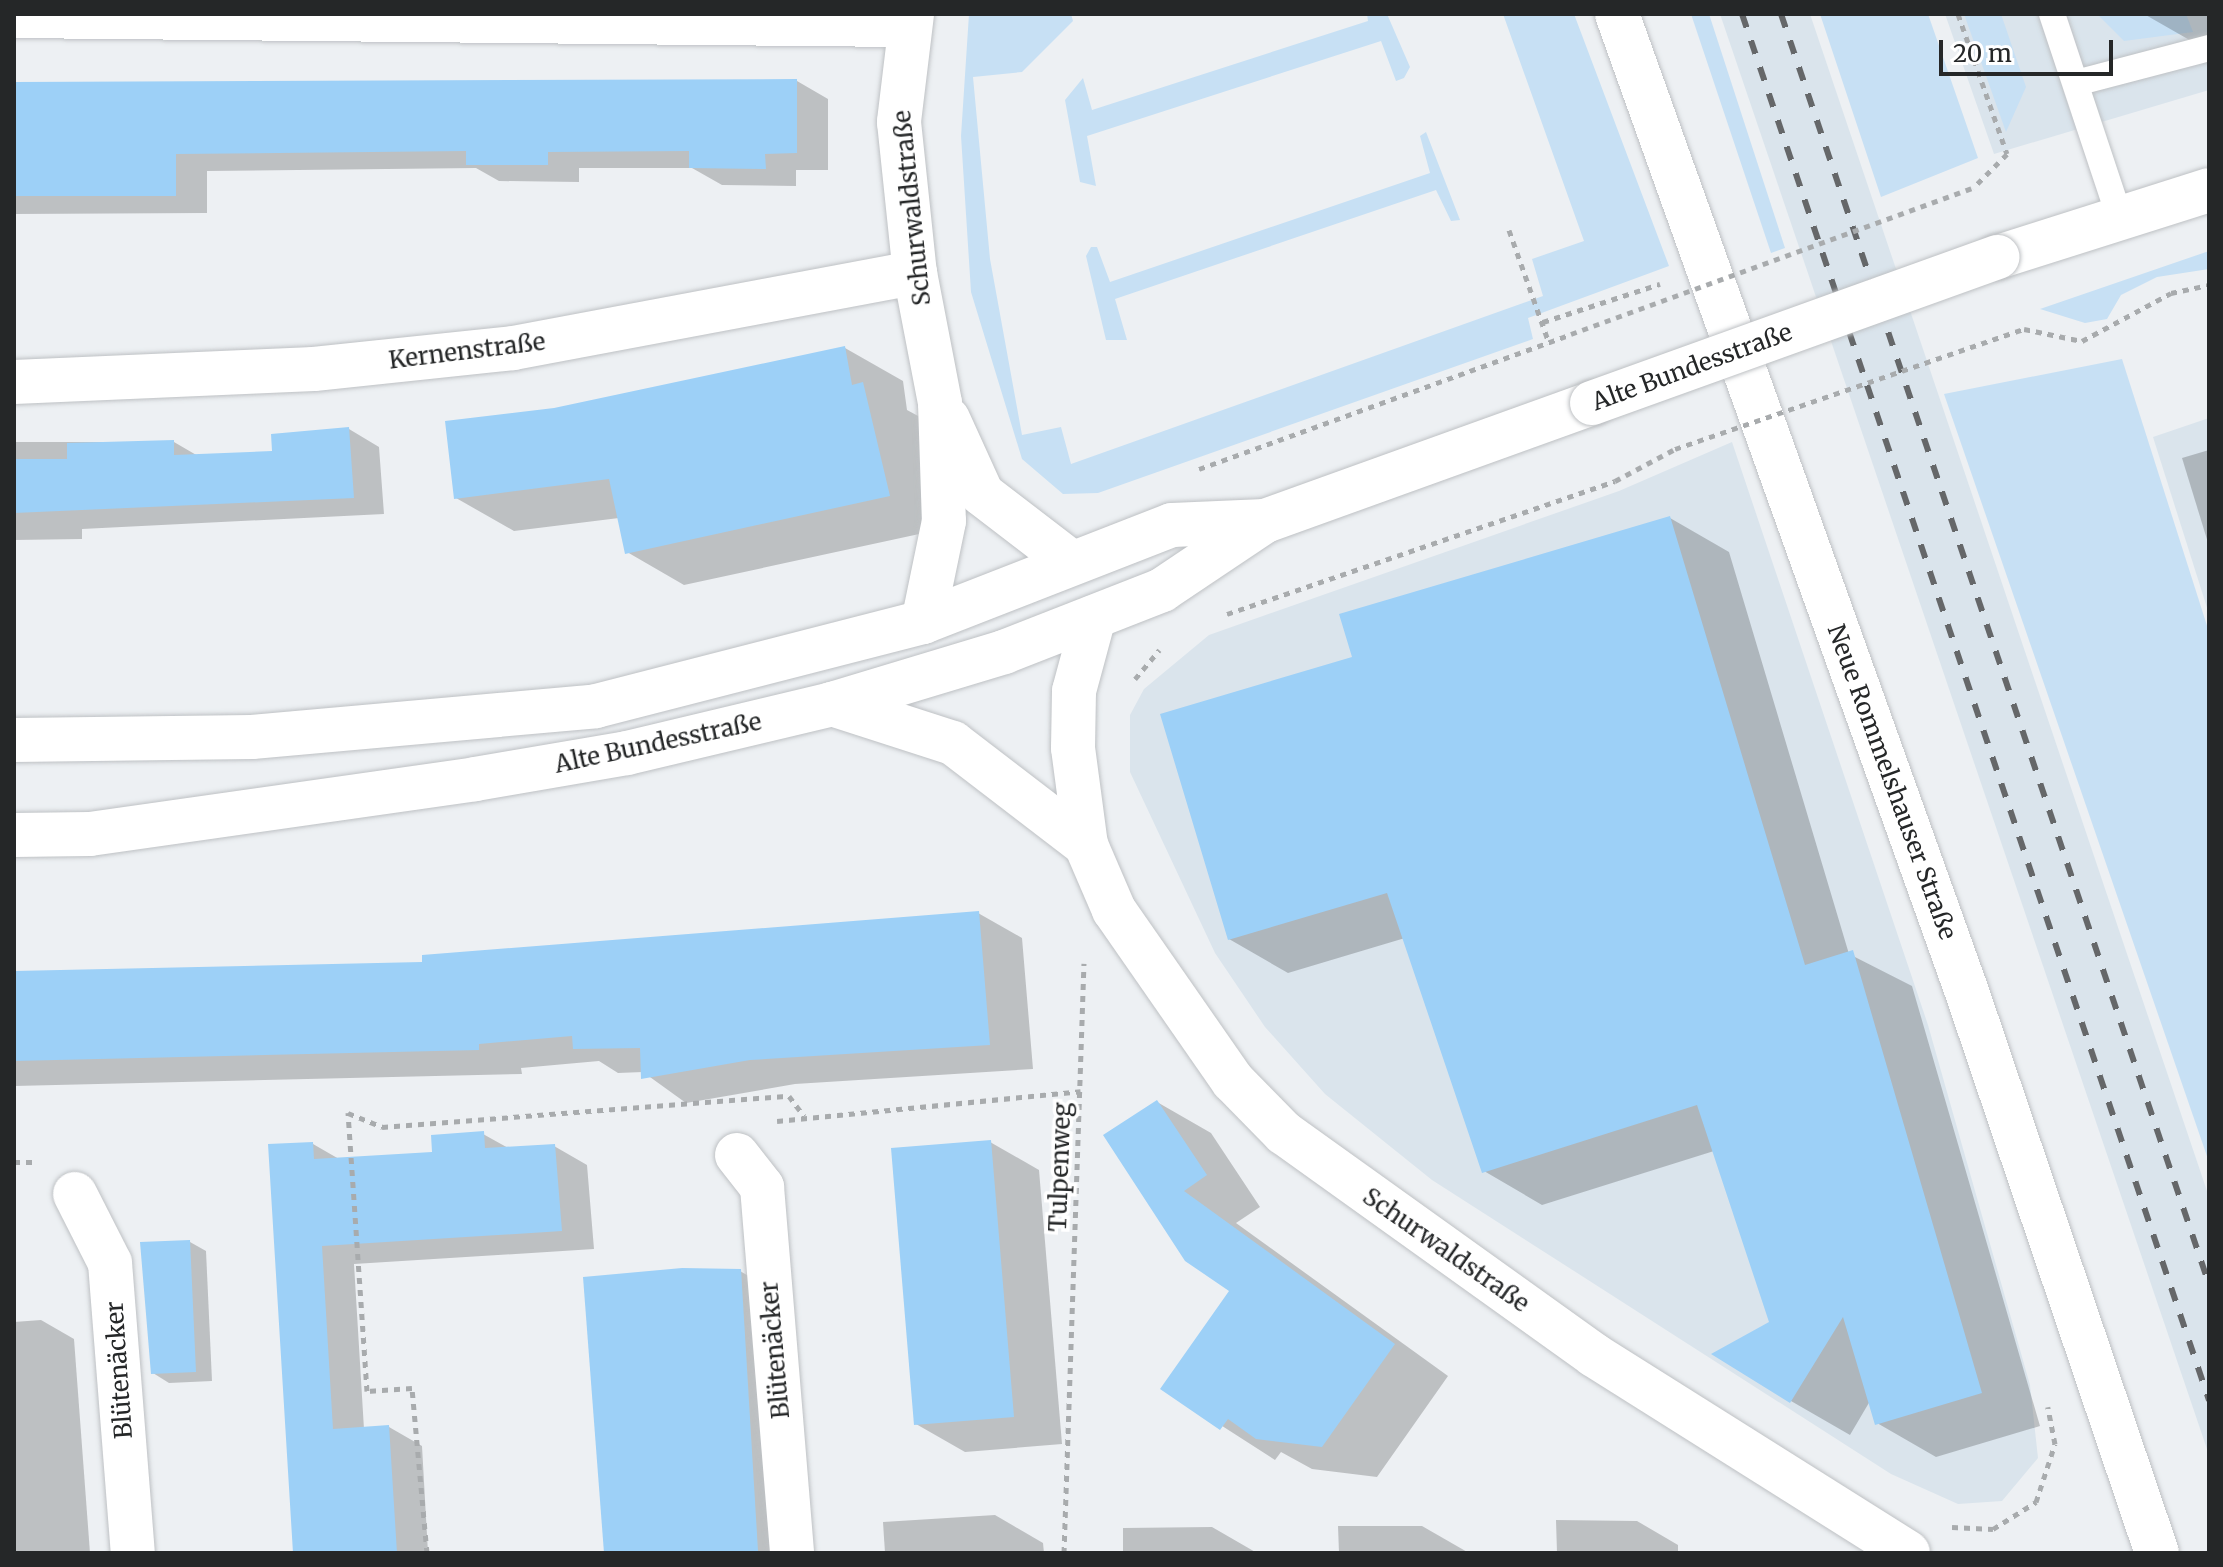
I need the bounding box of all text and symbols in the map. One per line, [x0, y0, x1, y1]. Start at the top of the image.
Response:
scale bar [1943, 24, 2117, 74]
text: 20 m [1953, 38, 2012, 69]
street label: Schurwaldstraße [887, 109, 937, 307]
street label: Alte Bundesstraße [1588, 317, 1796, 417]
street label: Kernenstraße [387, 327, 547, 375]
street label: Neue Rommelshauser Straße [1821, 621, 1963, 943]
street label: Alte Bundesstraße [552, 707, 764, 779]
street label: Tulpenweg [1043, 1102, 1077, 1232]
street label: Schurwaldstraße [1357, 1182, 1535, 1318]
street label: Blütenäcker [755, 1280, 795, 1420]
street label: Blütenäcker [100, 1300, 138, 1440]

